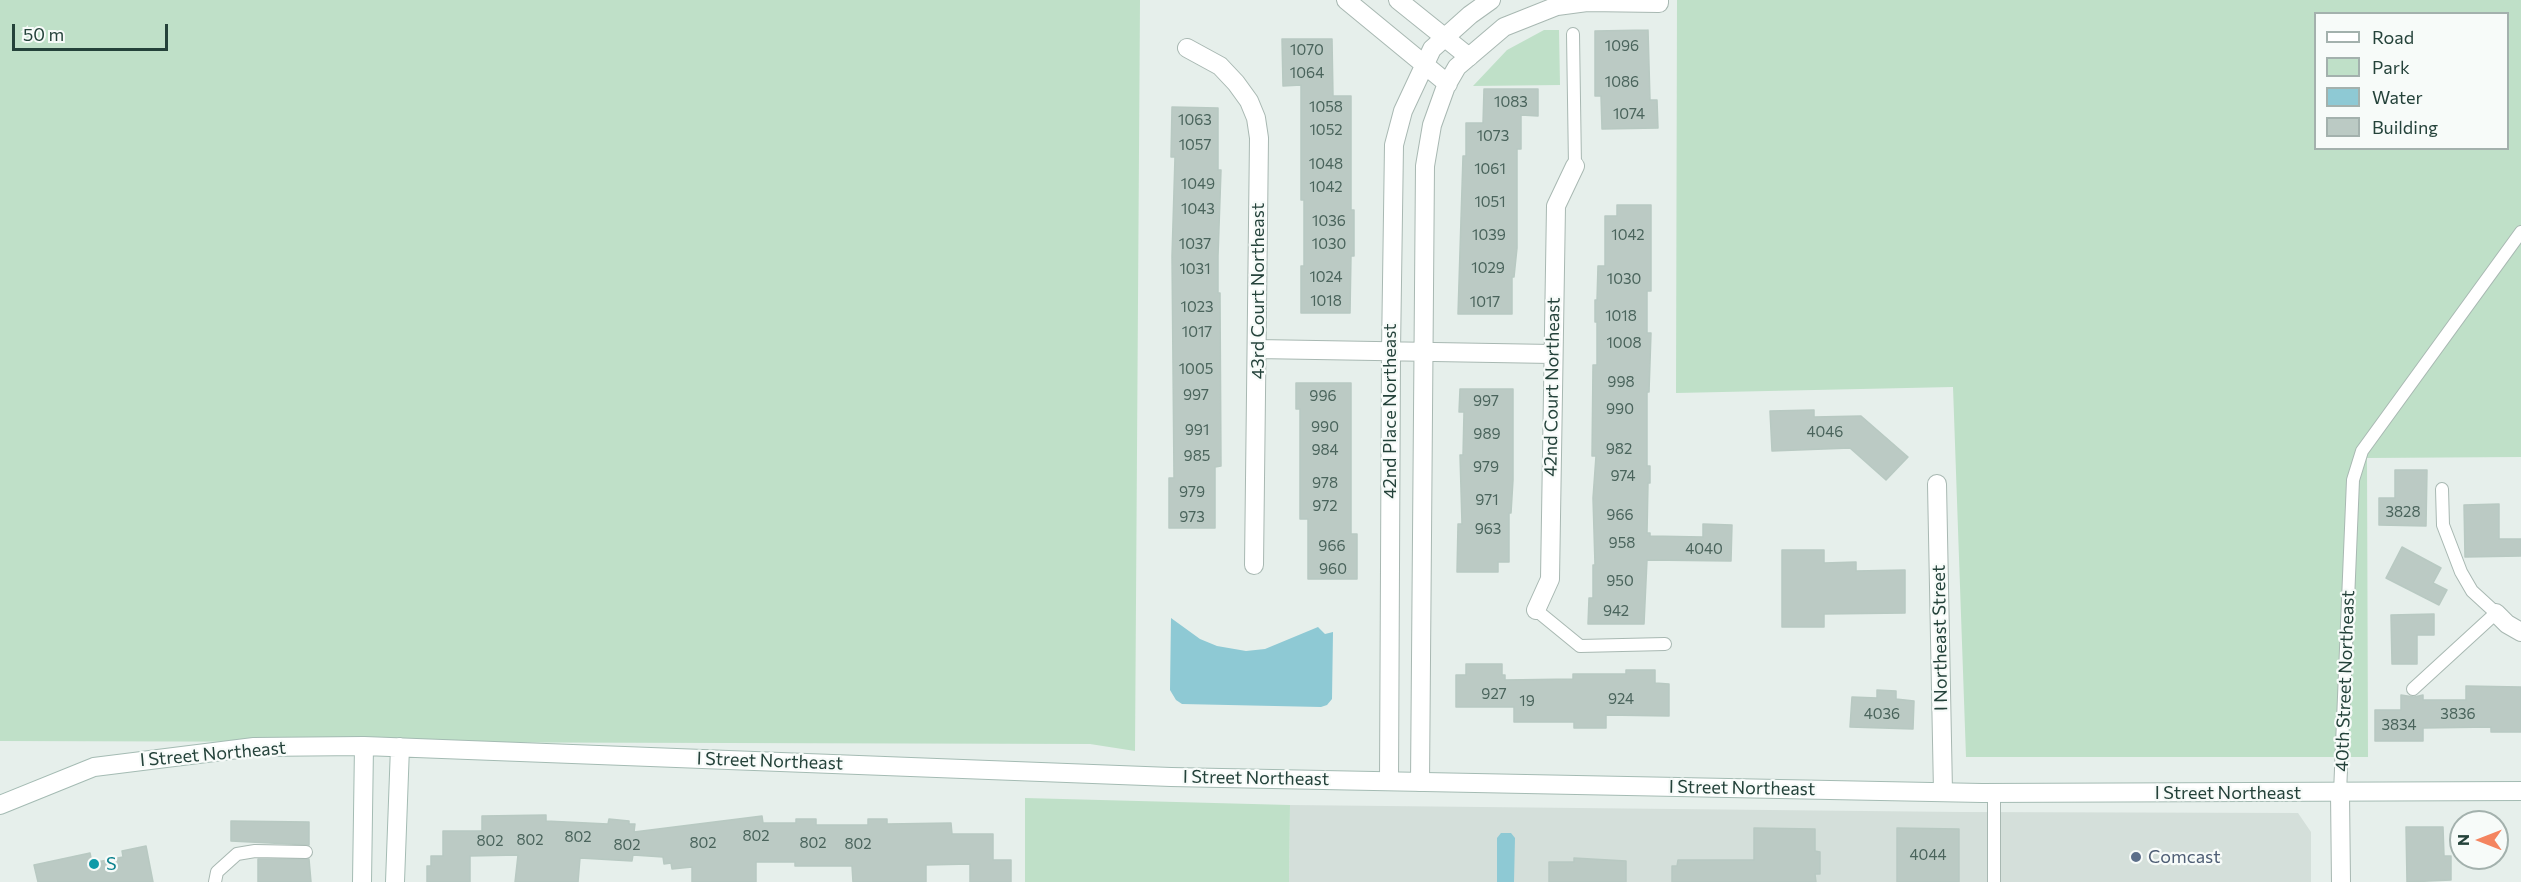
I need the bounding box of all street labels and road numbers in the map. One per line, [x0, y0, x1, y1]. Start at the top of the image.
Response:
street label: 43rd Court Northeast [1247, 203, 1269, 379]
street label: 42nd Court Northeast [1540, 297, 1564, 477]
street label: 42nd Place Northeast [1379, 323, 1401, 499]
street label: I Northeast Street [1928, 565, 1952, 711]
street label: 40th Street Northeast [2331, 590, 2359, 772]
street label: I Street Northeast [139, 737, 287, 771]
street label: I Street Northeast [696, 748, 844, 774]
street label: I Street Northeast [1183, 766, 1329, 790]
street label: I Street Northeast [1669, 776, 1815, 800]
street label: I Street Northeast [2155, 782, 2301, 804]

